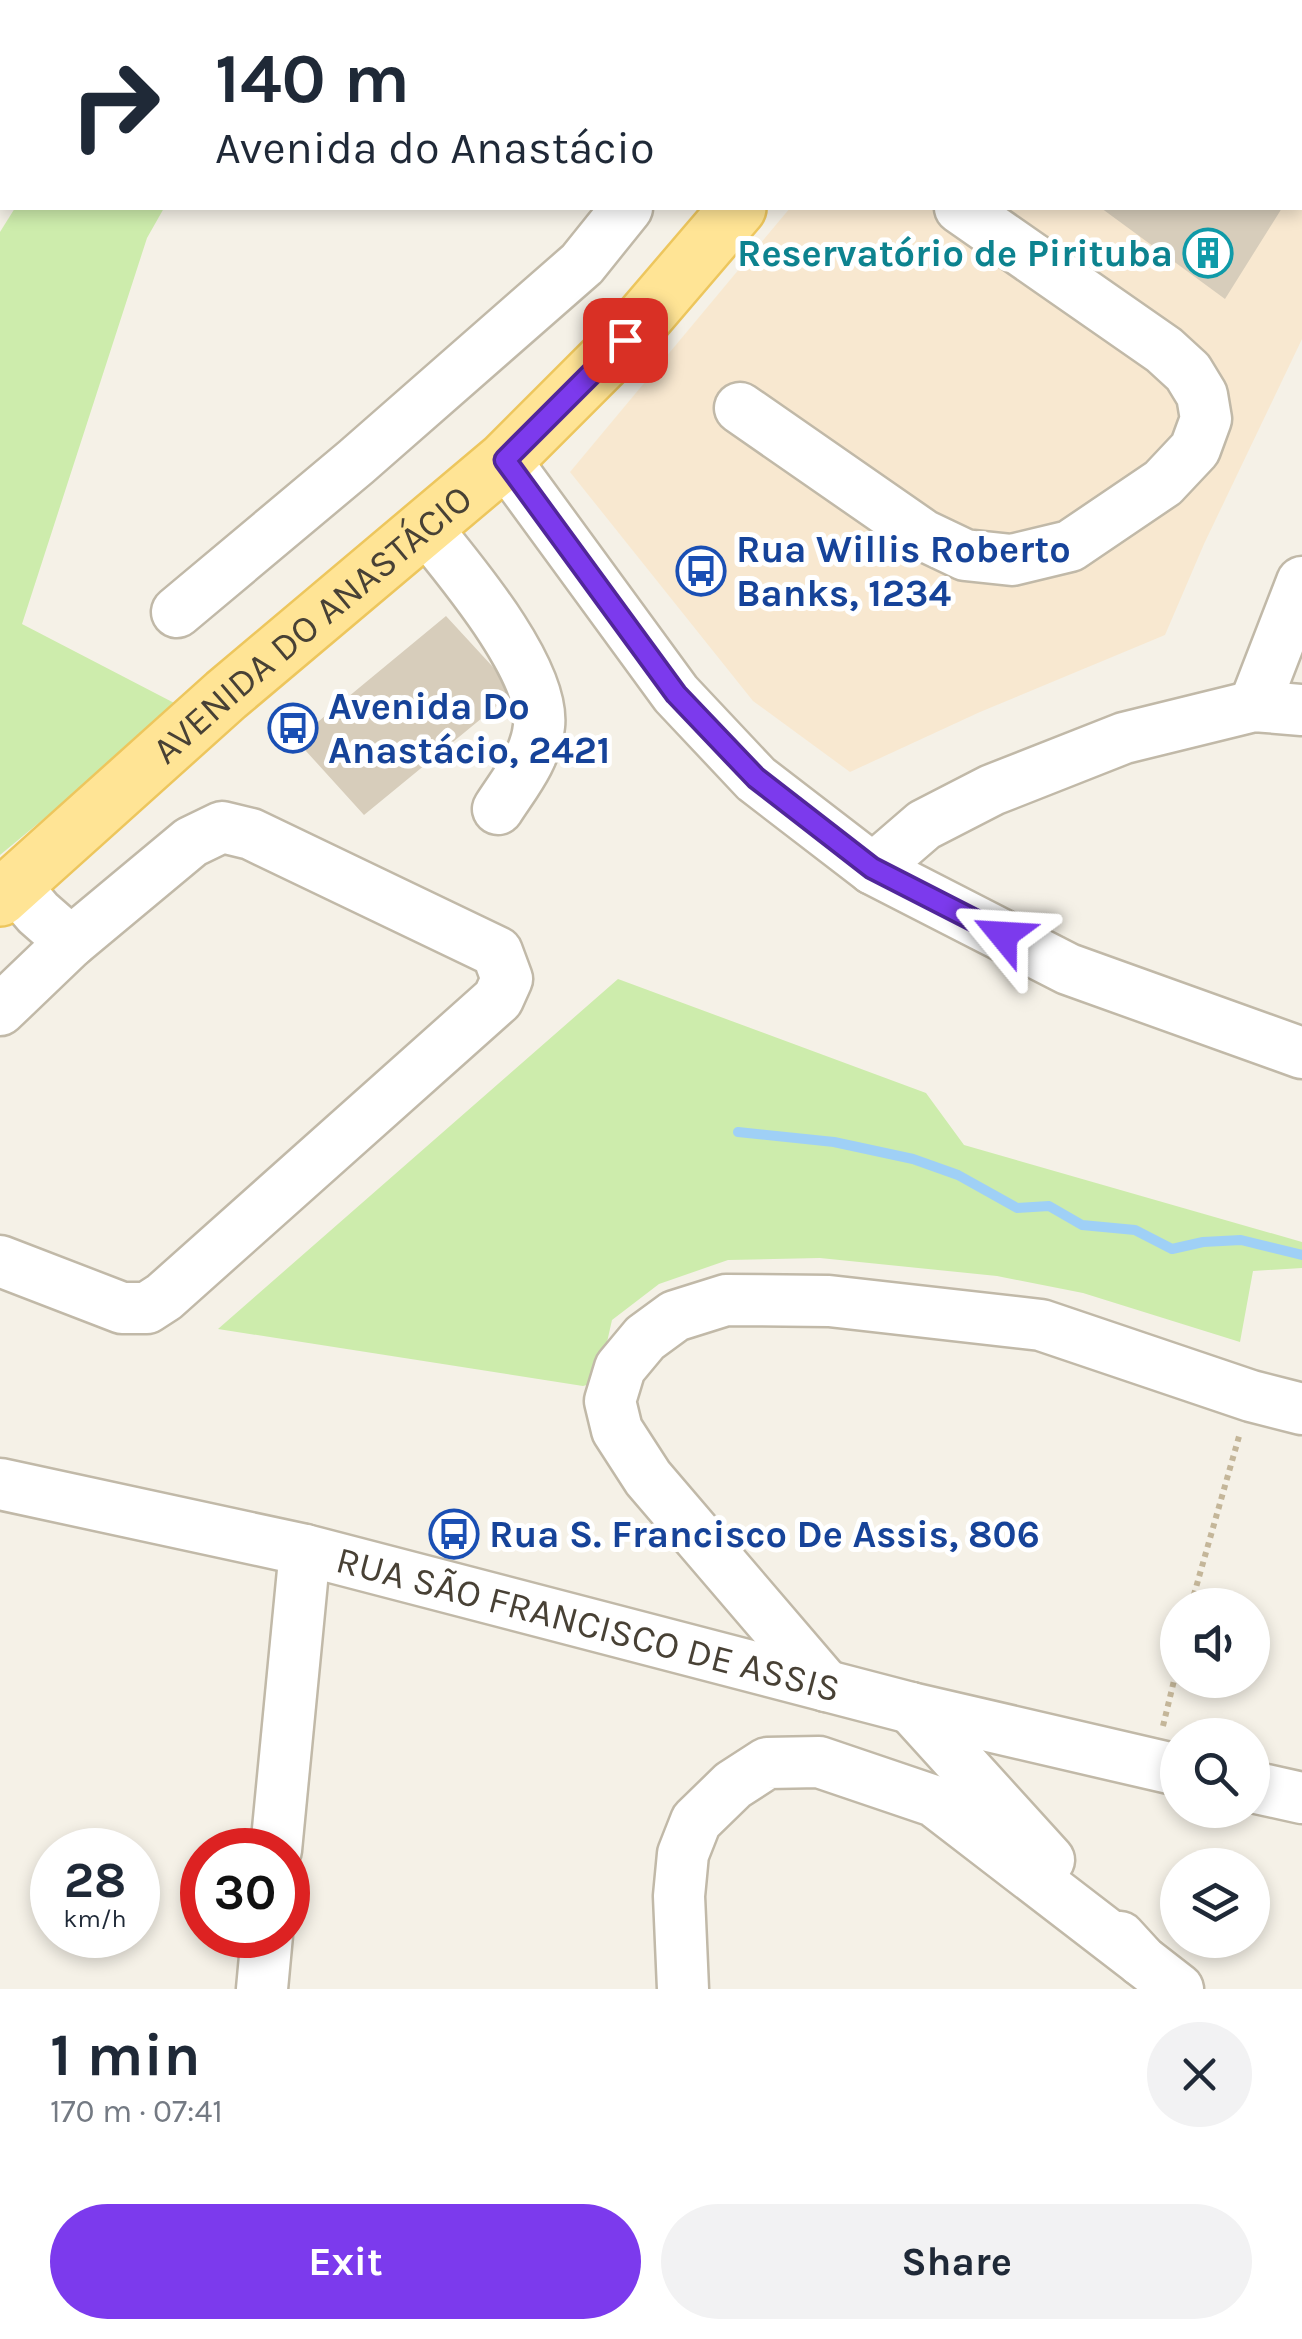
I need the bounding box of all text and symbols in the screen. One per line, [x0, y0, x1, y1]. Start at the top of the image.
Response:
text: 140 m [215, 38, 410, 120]
icon: right [50, 40, 180, 170]
text: Avenida do Anastácio [215, 122, 655, 174]
building icon: Reservatório de Pirituba [1182, 227, 1234, 279]
place label: Reservatório de Pirituba [737, 231, 1173, 276]
pin [583, 298, 668, 383]
icon: arrive [598, 313, 653, 368]
street label: AVENIDA DO ANASTÁCIO [143, 476, 481, 773]
place label: Rua Willis Roberto Banks, 1234 [736, 527, 1071, 616]
bus stop icon: Rua Willis Roberto Banks, 1234 [675, 545, 727, 597]
place label: Avenida Do Anastácio, 2421 [328, 684, 610, 773]
bus stop icon: Avenida Do Anastácio, 2421 [267, 702, 319, 754]
position arrow [951, 883, 1055, 987]
bus stop icon: Rua S. Francisco De Assis, 806 [428, 1508, 480, 1560]
place label: Rua S. Francisco De Assis, 806 [489, 1512, 1040, 1557]
street label: RUA SÃO FRANCISCO DE ASSIS [331, 1537, 845, 1712]
map controls [1160, 1588, 1270, 1958]
button: sound [1160, 1588, 1270, 1698]
button: search [1160, 1718, 1270, 1828]
speed limit sign: 30 [180, 1828, 310, 1958]
button: layers [1160, 1848, 1270, 1958]
text: 28 [64, 1851, 126, 1910]
text: km/h [63, 1904, 127, 1933]
text: 1 min [50, 2020, 201, 2090]
button: close [1147, 2022, 1252, 2127]
text: 170 m · 07:41 [50, 2093, 223, 2130]
button: Exit [50, 2204, 641, 2319]
button: Share [661, 2204, 1252, 2319]

